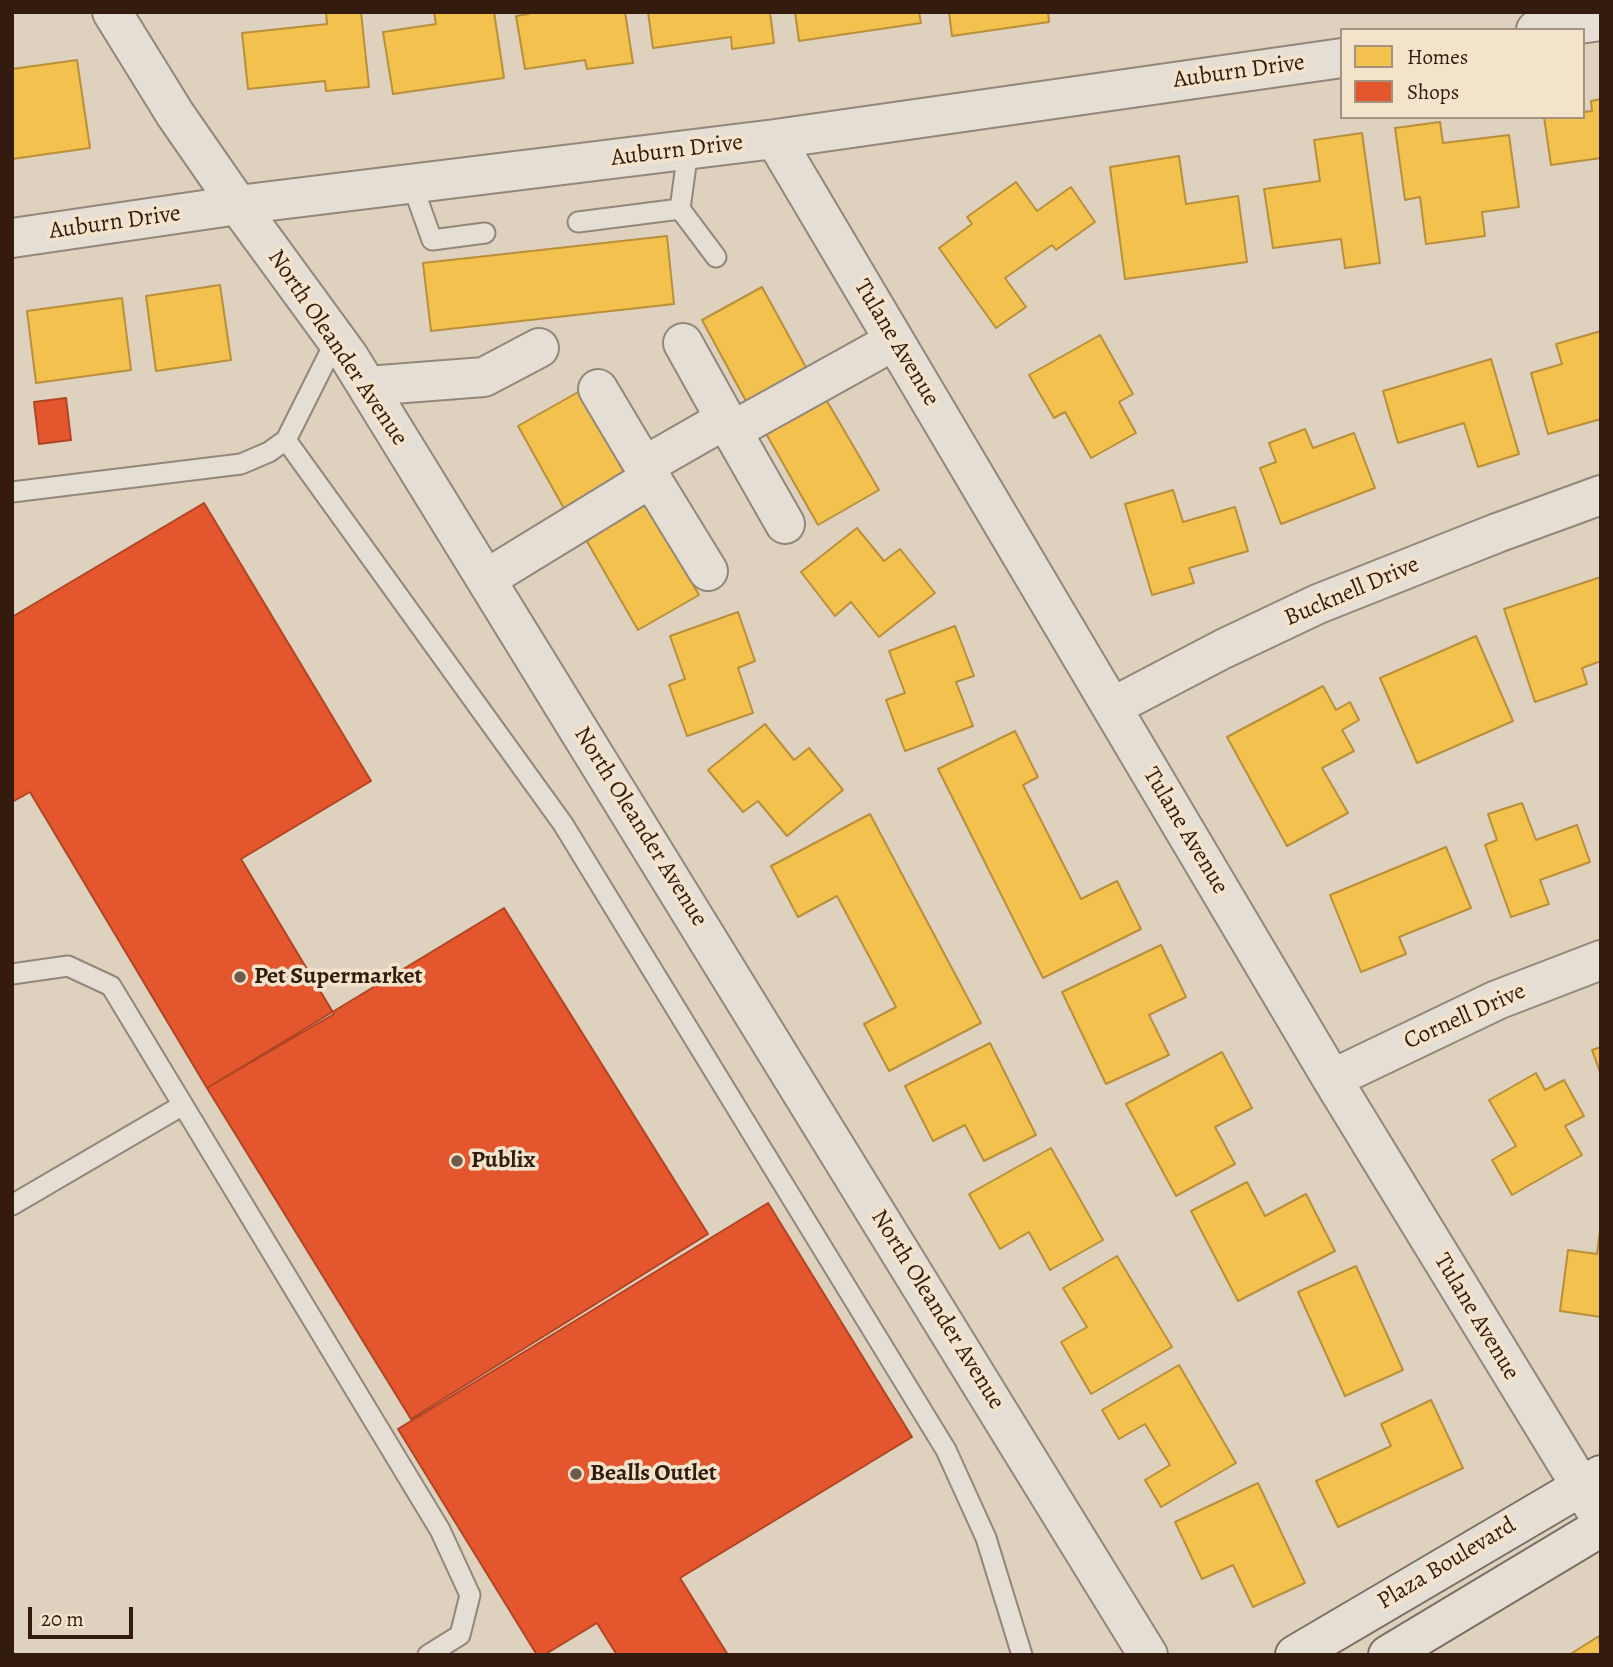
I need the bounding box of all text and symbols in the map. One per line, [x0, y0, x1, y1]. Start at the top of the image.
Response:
legend [1340, 28, 1585, 119]
text: Homes [1407, 43, 1468, 71]
street label: Auburn Drive [1171, 49, 1307, 95]
text: Shops [1407, 78, 1459, 106]
street label: Auburn Drive [609, 129, 745, 173]
street label: Auburn Drive [47, 200, 183, 246]
street label: North Oleander Avenue [261, 245, 413, 451]
street label: Tulane Avenue [847, 274, 945, 412]
street label: Bucknell Drive [1280, 551, 1424, 633]
street label: North Oleander Avenue [567, 722, 713, 932]
street label: Tulane Avenue [1136, 762, 1234, 900]
place label: Pet Supermarket [254, 963, 423, 991]
marker: Pet Supermarket [232, 969, 248, 985]
street label: Cornell Drive [1400, 977, 1530, 1057]
place label: Publix [471, 1147, 535, 1175]
marker: Publix [449, 1153, 465, 1169]
street label: North Oleander Avenue [864, 1205, 1010, 1415]
street label: Tulane Avenue [1427, 1248, 1525, 1386]
place label: Bealls Outlet [590, 1460, 717, 1488]
marker: Bealls Outlet [568, 1466, 584, 1482]
street label: Plaza Boulevard [1373, 1511, 1521, 1617]
scale bar [32, 1594, 136, 1638]
text: 20 m [41, 1605, 84, 1633]

